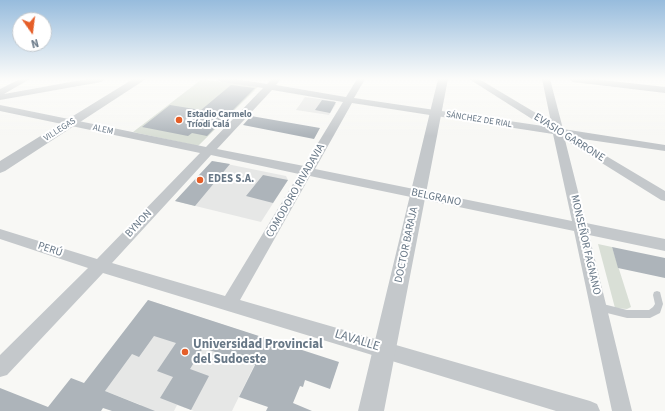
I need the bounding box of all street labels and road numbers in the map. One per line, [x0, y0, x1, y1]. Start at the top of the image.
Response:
street label: SÁNCHEZ DE RIAL [445, 109, 513, 131]
street label: EVASIO GARRONE [531, 111, 607, 165]
street label: VILLEGAS [42, 116, 78, 144]
street label: ALEM [92, 123, 114, 137]
street label: COMODORO RIVADAVIA [264, 142, 328, 240]
street label: BELGRANO [410, 186, 462, 210]
street label: MONSEÑOR FAGNANO [567, 194, 603, 296]
street label: DOCTOR BARAJA [392, 206, 422, 284]
street label: BYNON [123, 207, 155, 241]
street label: PERÚ [36, 240, 64, 260]
street label: LAVALLE [333, 327, 381, 355]

